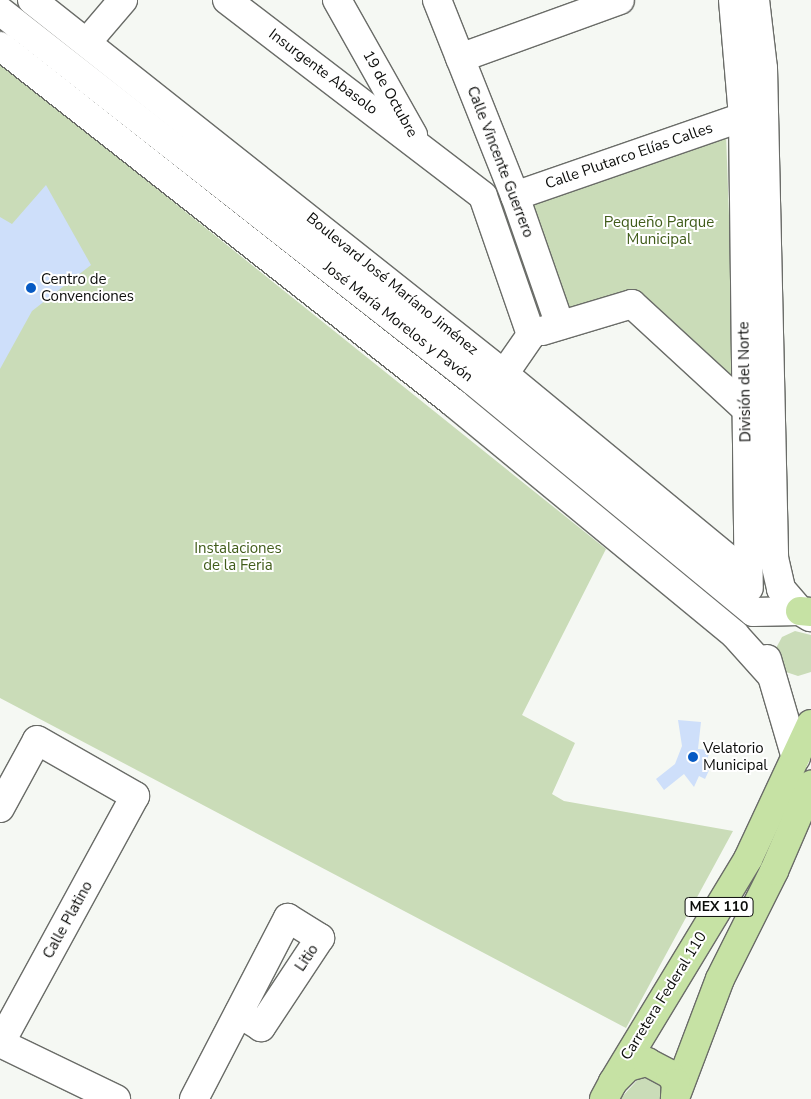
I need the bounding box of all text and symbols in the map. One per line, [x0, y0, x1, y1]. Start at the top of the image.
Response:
street label: Insurgente Abasolo [265, 25, 381, 119]
street label: 19 de Octubre [359, 47, 421, 141]
street label: Calle Vincente Guerrero [463, 84, 537, 240]
street label: Calle Plutarco Elías Calles [543, 119, 715, 193]
street label: Boulevard José Maríano Jiménez [303, 209, 481, 359]
park label: Pequeño Parque Municipal [604, 213, 714, 248]
street label: José María Morelos y Pavón [320, 258, 476, 386]
place label: Centro de Convenciones [41, 270, 134, 305]
marker: Centro de Convenciones [25, 282, 37, 294]
street label: División del Norte [735, 322, 755, 442]
park label: Instalaciones de la Feria [194, 539, 282, 574]
place label: Velatorio Municipal [703, 739, 768, 774]
marker: Velatorio Municipal [687, 751, 699, 763]
street label: Calle Platino [39, 878, 97, 962]
road number: MEX 110 [684, 896, 754, 919]
street label: Carretera Federal 110 [617, 929, 711, 1063]
street label: Litio [292, 941, 322, 975]

